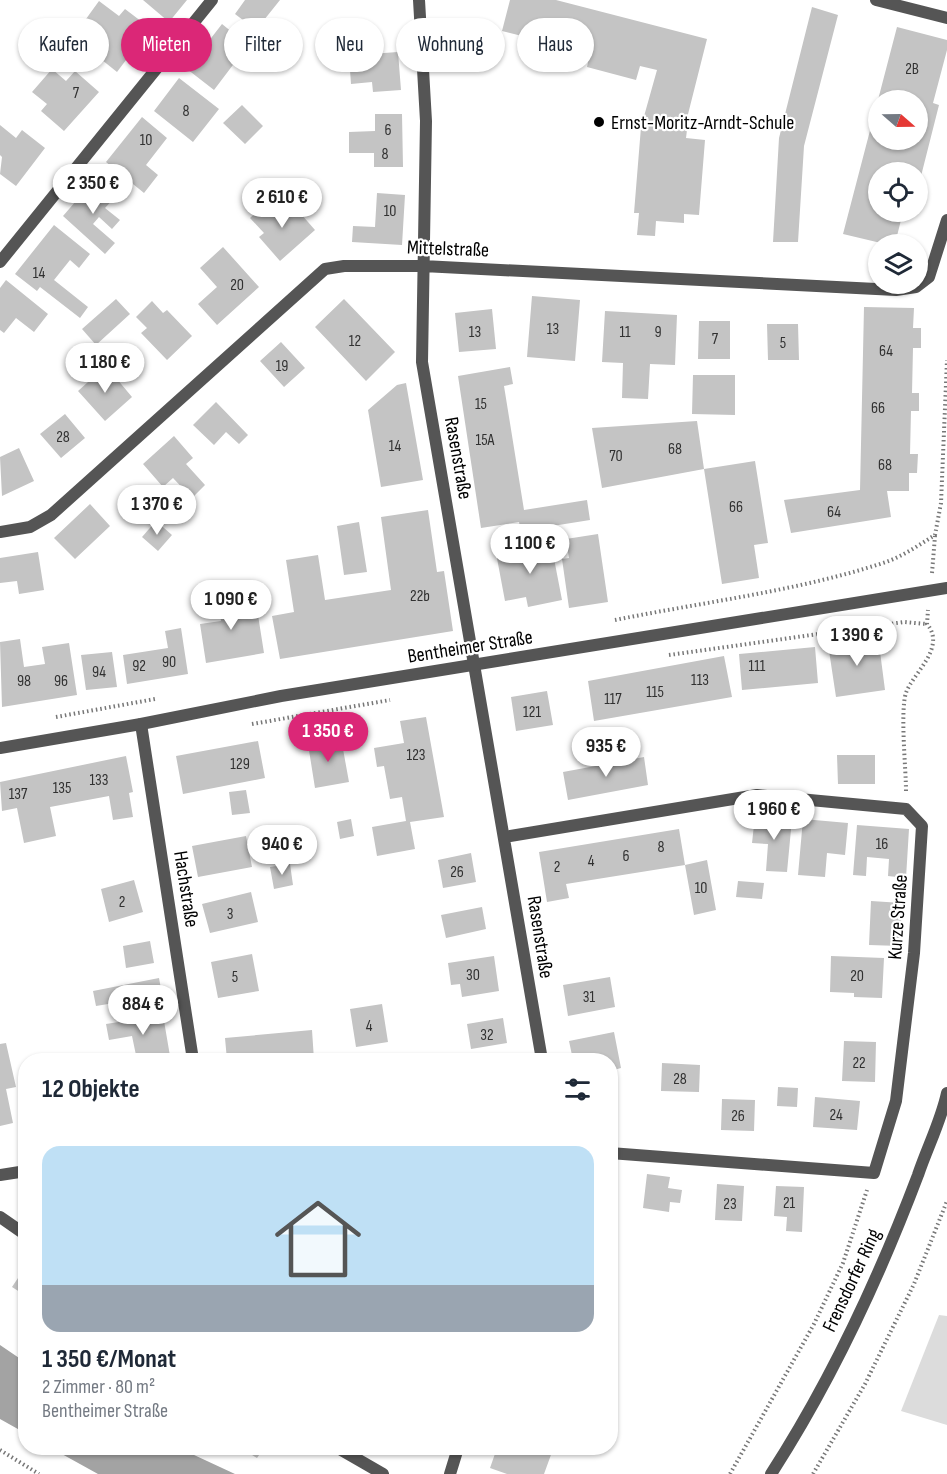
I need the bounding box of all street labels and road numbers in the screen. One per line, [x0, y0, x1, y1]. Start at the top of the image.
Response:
street label: Mittelstraße [406, 236, 489, 262]
street label: Rasenstraße [439, 415, 477, 501]
street label: Bentheimer Straße [406, 625, 534, 669]
street label: Hachstraße [168, 849, 204, 929]
street label: Kurze Straße [883, 874, 913, 960]
street label: Rasenstraße [522, 894, 558, 980]
street label: Frensdorfer Ring [818, 1225, 886, 1336]

